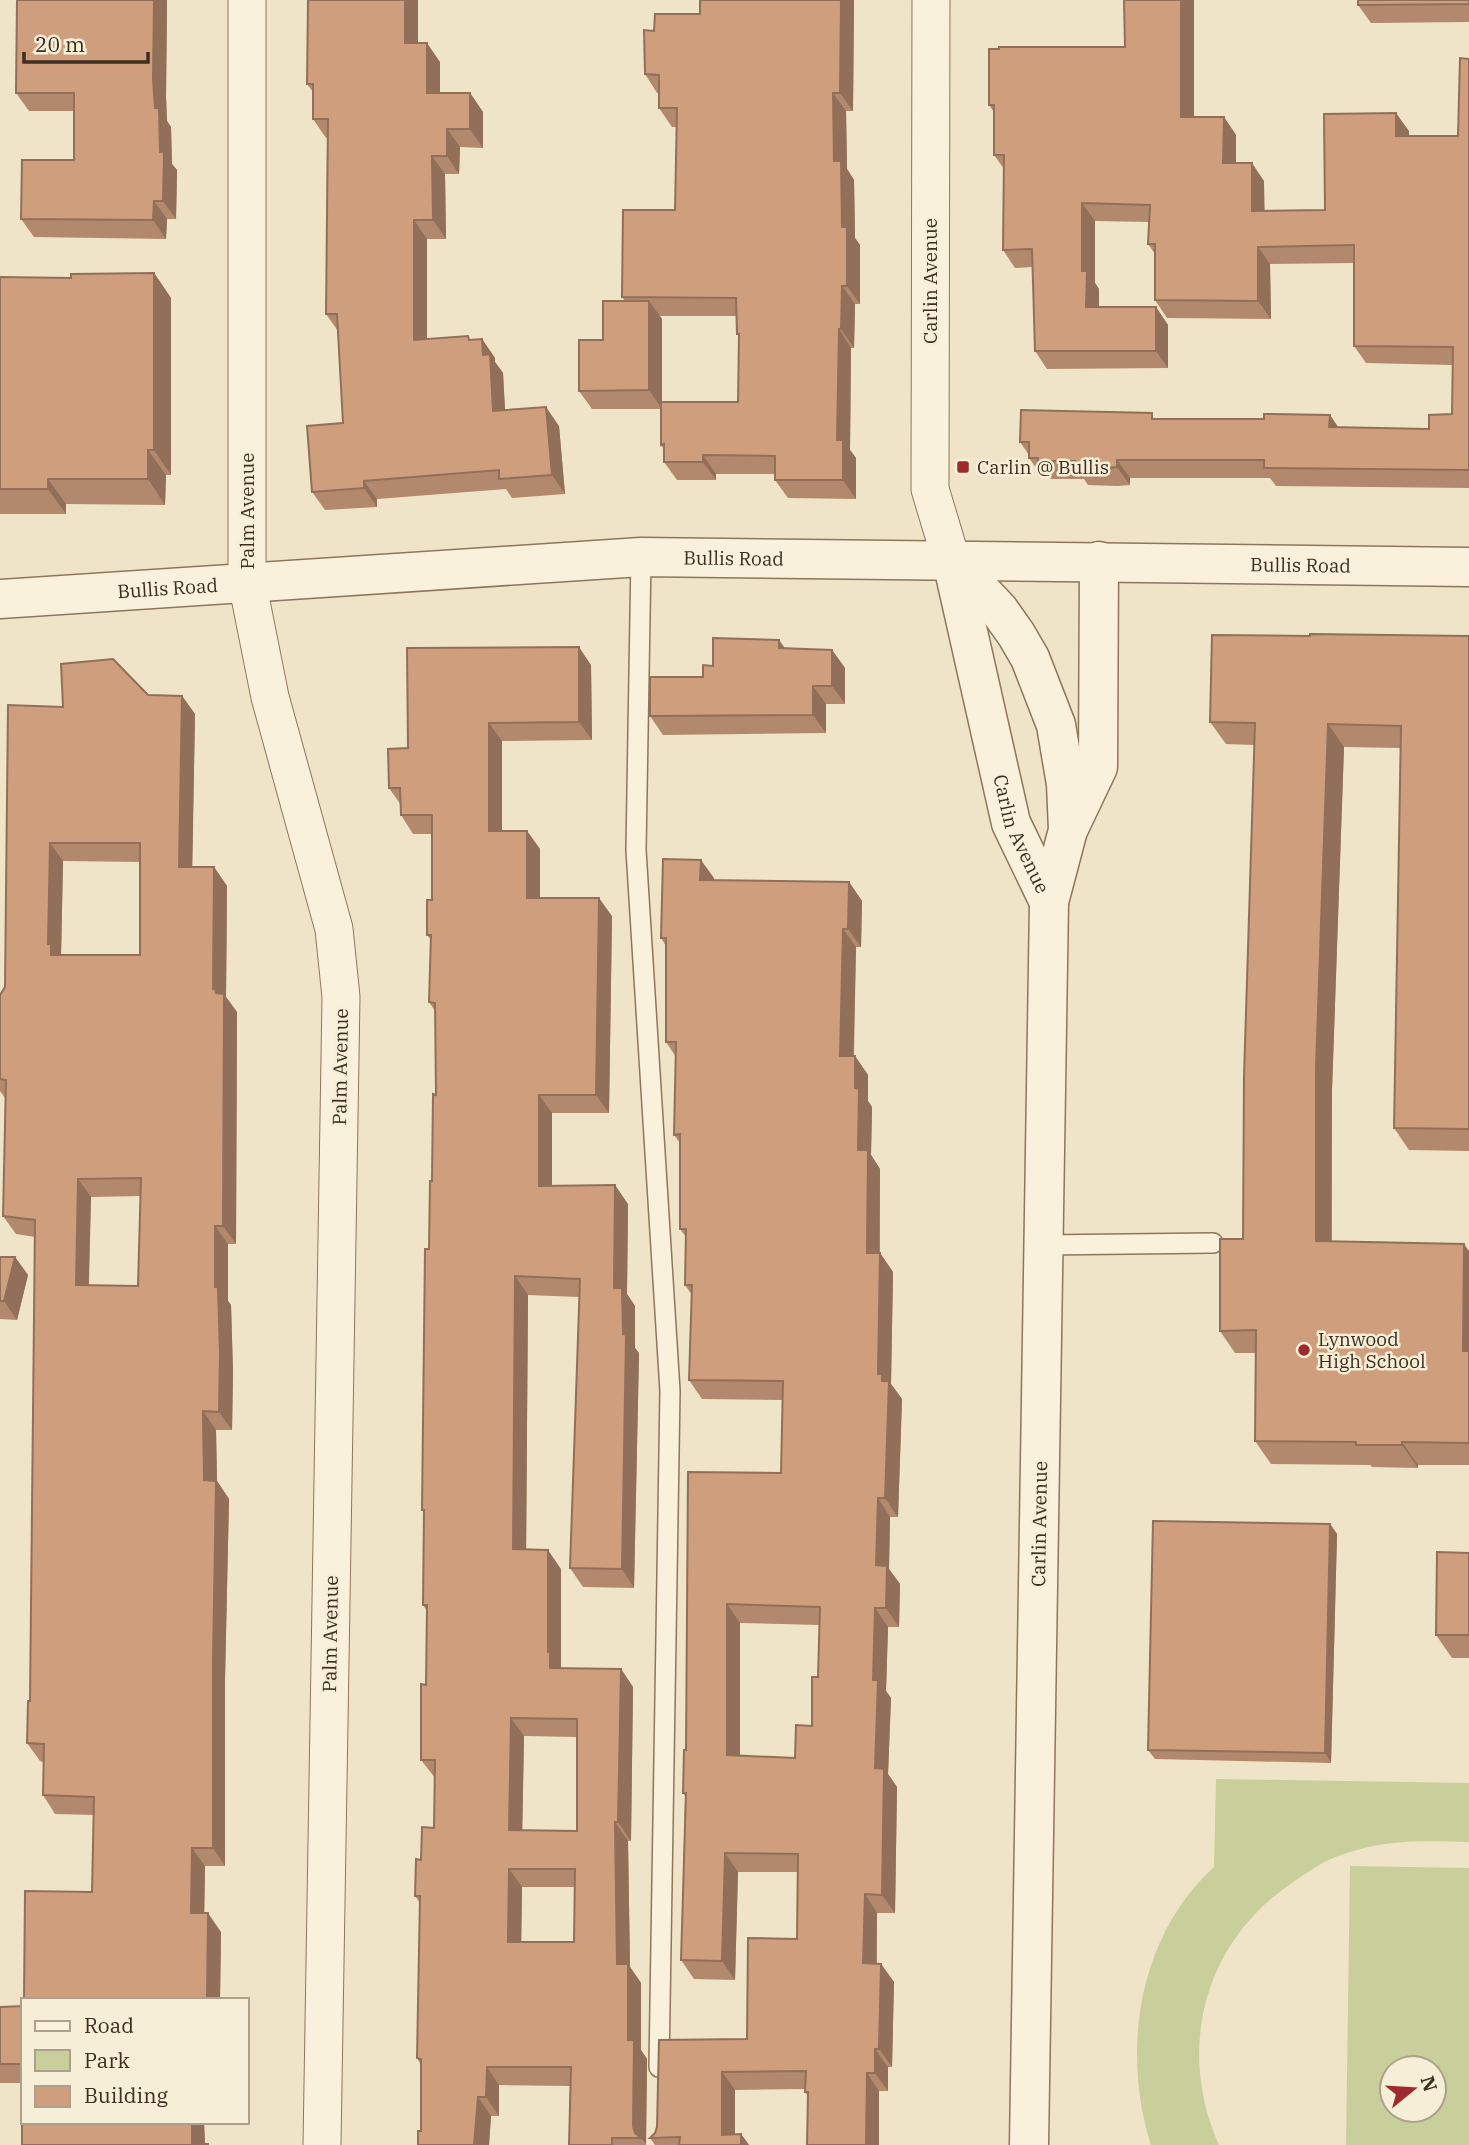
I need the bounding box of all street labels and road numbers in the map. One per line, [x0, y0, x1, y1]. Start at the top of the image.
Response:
street label: Carlin Avenue [918, 218, 942, 344]
street label: Palm Avenue [235, 453, 259, 569]
street label: Bullis Road [683, 546, 784, 571]
street label: Bullis Road [1250, 552, 1351, 578]
street label: Bullis Road [117, 573, 219, 603]
street label: Carlin Avenue [988, 772, 1055, 897]
street label: Palm Avenue [327, 1008, 353, 1126]
street label: Carlin Avenue [1026, 1461, 1052, 1587]
street label: Palm Avenue [317, 1575, 343, 1693]

